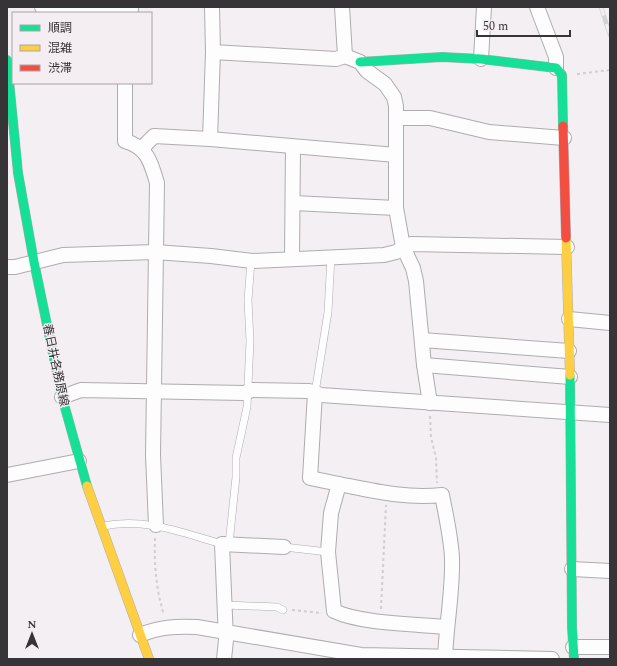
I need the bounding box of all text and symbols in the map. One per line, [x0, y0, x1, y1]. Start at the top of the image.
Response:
legend [12, 12, 152, 84]
scale bar [477, 12, 570, 38]
text: 50 m [483, 17, 508, 36]
text: 順調 [48, 19, 72, 38]
text: 混雑 [48, 39, 72, 58]
text: 渋滞 [48, 59, 72, 78]
street label: 春日井各務原線 [37, 322, 74, 408]
north arrow [12, 614, 52, 654]
text: N [28, 616, 37, 633]

